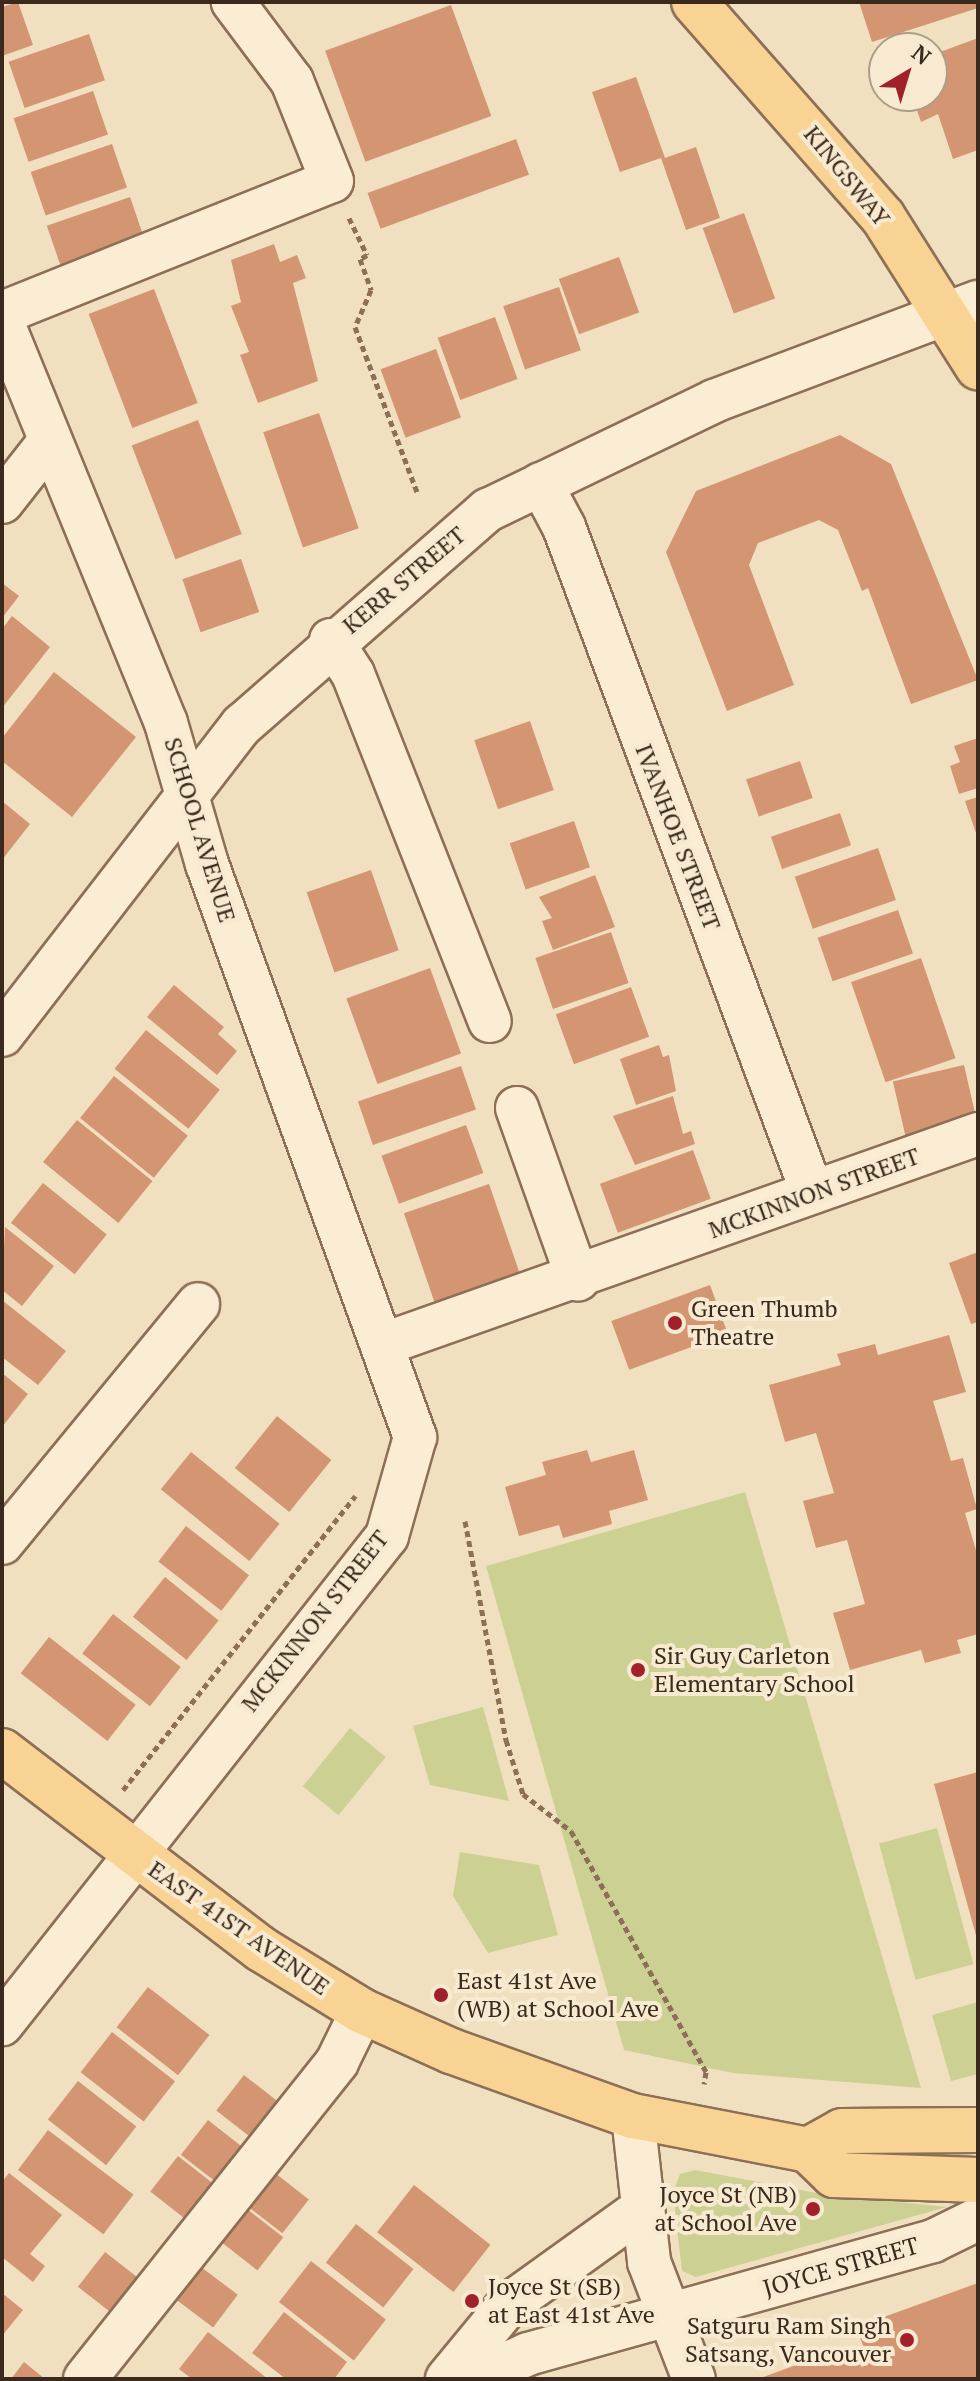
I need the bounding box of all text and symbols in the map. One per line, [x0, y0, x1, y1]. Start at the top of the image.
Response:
north arrow [868, 32, 948, 112]
text: N [906, 38, 937, 71]
street label: KINGSWAY [798, 120, 896, 232]
street label: KERR STREET [337, 520, 471, 640]
street label: SCHOOL AVENUE [158, 734, 242, 926]
street label: IVANHOE STREET [629, 740, 727, 934]
street label: MCKINNON STREET [705, 1141, 923, 1245]
place label: Green Thumb Theatre [691, 1295, 837, 1351]
marker: Green Thumb Theatre [666, 1314, 684, 1332]
street label: MCKINNON STREET [235, 1525, 395, 1717]
place label: Sir Guy Carleton Elementary School [654, 1642, 855, 1698]
marker: Sir Guy Carleton Elementary School [629, 1661, 647, 1679]
street label: EAST 41ST AVENUE [143, 1855, 335, 2001]
place label: East 41st Ave (WB) at School Ave [457, 1967, 660, 2023]
marker: East 41st Ave (WB) at School Ave [432, 1986, 450, 2004]
place label: Joyce St (NB) at School Ave [654, 2181, 797, 2237]
marker: Joyce St (NB) at School Ave [804, 2200, 822, 2218]
street label: JOYCE STREET [760, 2231, 922, 2303]
place label: Joyce St (SB) at East 41st Ave [488, 2273, 655, 2329]
marker: Joyce St (SB) at East 41st Ave [463, 2292, 481, 2310]
place label: Satguru Ram Singh Satsang, Vancouver [683, 2312, 891, 2368]
marker: Satguru Ram Singh Satsang, Vancouver [898, 2331, 916, 2349]

